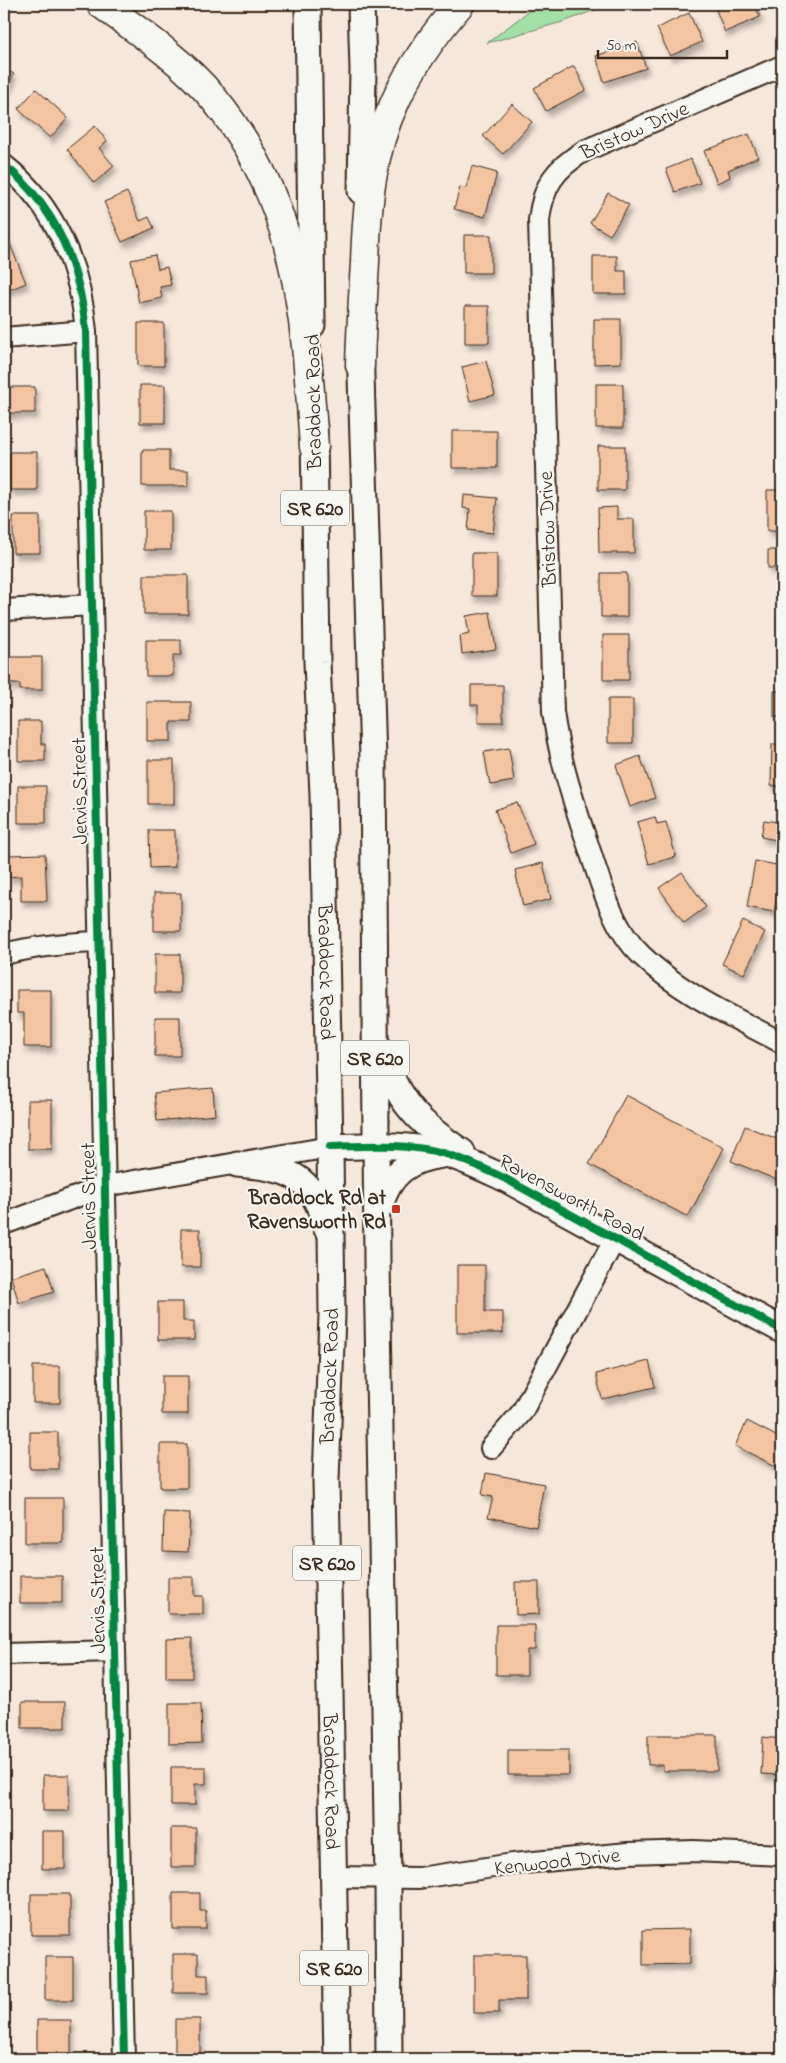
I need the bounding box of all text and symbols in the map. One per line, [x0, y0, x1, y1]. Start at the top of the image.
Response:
scale bar [598, 28, 727, 60]
text: 50 m [606, 35, 637, 57]
street label: Bristow Drive [575, 94, 694, 170]
street label: Braddock Road [299, 334, 331, 471]
street label: Bristow Drive [532, 470, 566, 588]
road number: SR 620 [281, 490, 349, 526]
street label: Jervis Street [65, 737, 97, 845]
street label: Braddock Road [308, 903, 341, 1040]
road number: SR 620 [341, 1040, 409, 1076]
street label: Jervis Street [74, 1142, 106, 1250]
street label: Ravensworth Road [493, 1148, 649, 1250]
place label: Braddock Rd at Ravensworth Rd [247, 1184, 387, 1238]
marker: Braddock Rd at Ravensworth Rd [390, 1203, 402, 1215]
street label: Braddock Road [314, 1307, 348, 1446]
street label: Jervis Street [83, 1546, 115, 1654]
road number: SR 620 [293, 1546, 361, 1580]
street label: Braddock Road [313, 1712, 346, 1850]
street label: Kenwood Drive [493, 1841, 622, 1885]
road number: SR 620 [300, 1950, 368, 1986]

